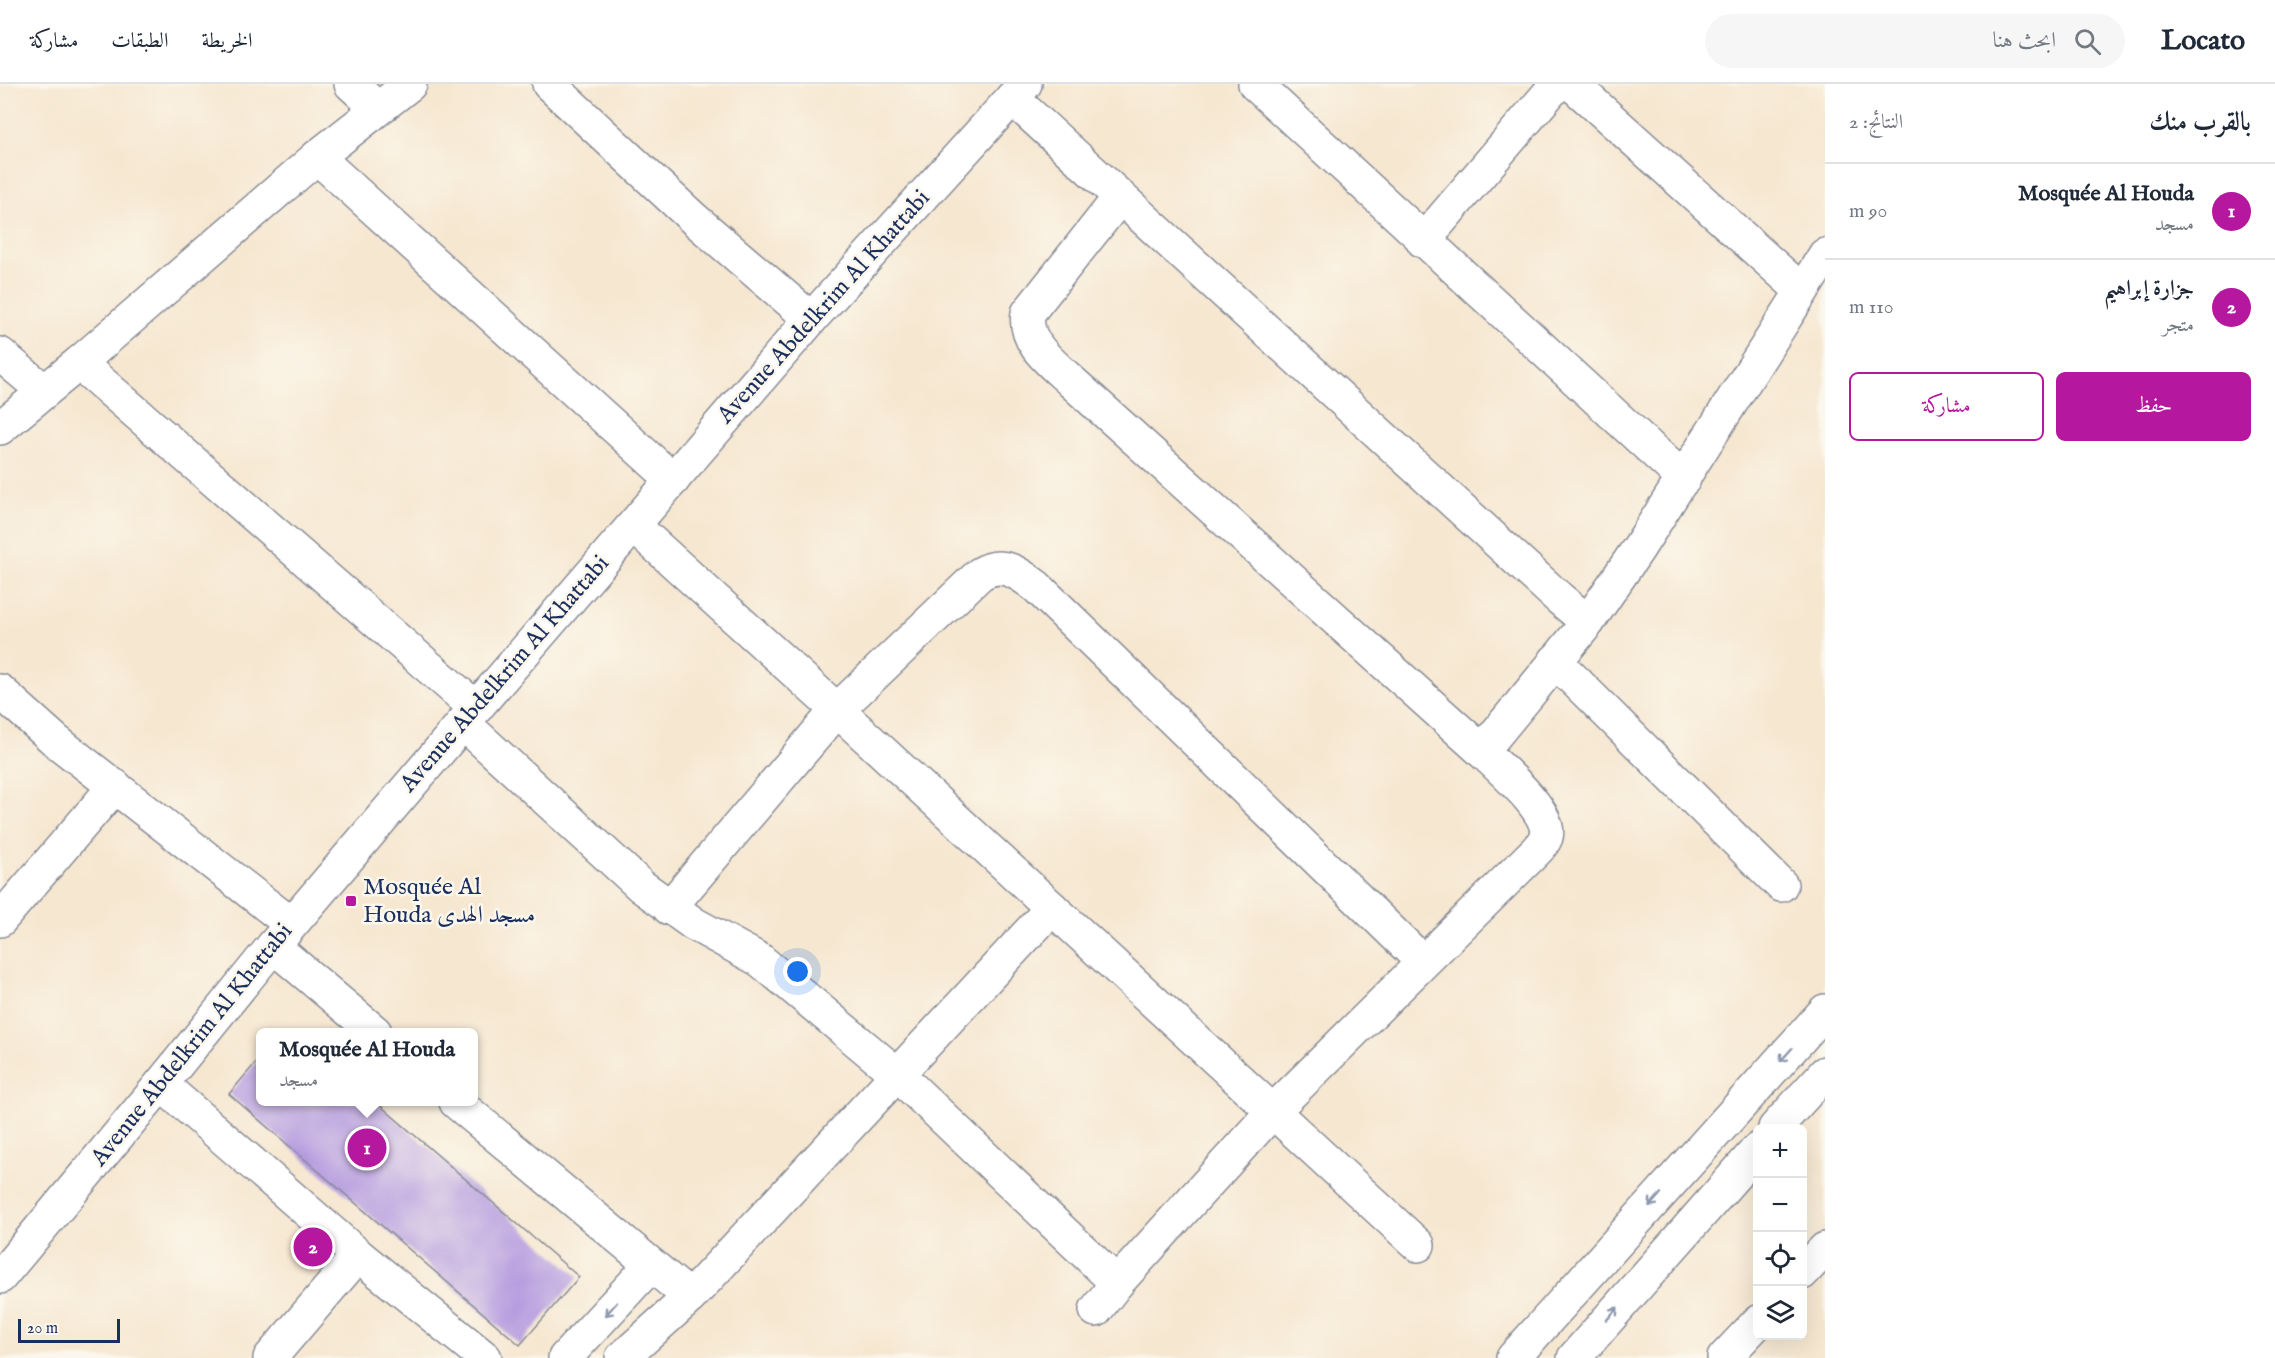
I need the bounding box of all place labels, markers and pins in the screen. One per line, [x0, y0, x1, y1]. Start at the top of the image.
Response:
place label: Mosquée Al Houda مسجد الهدى [363, 872, 535, 931]
marker: Mosquée Al Houda مسجد الهدى [344, 894, 358, 908]
pin: 1 [348, 1126, 386, 1170]
pin: 2 [294, 1224, 332, 1270]

